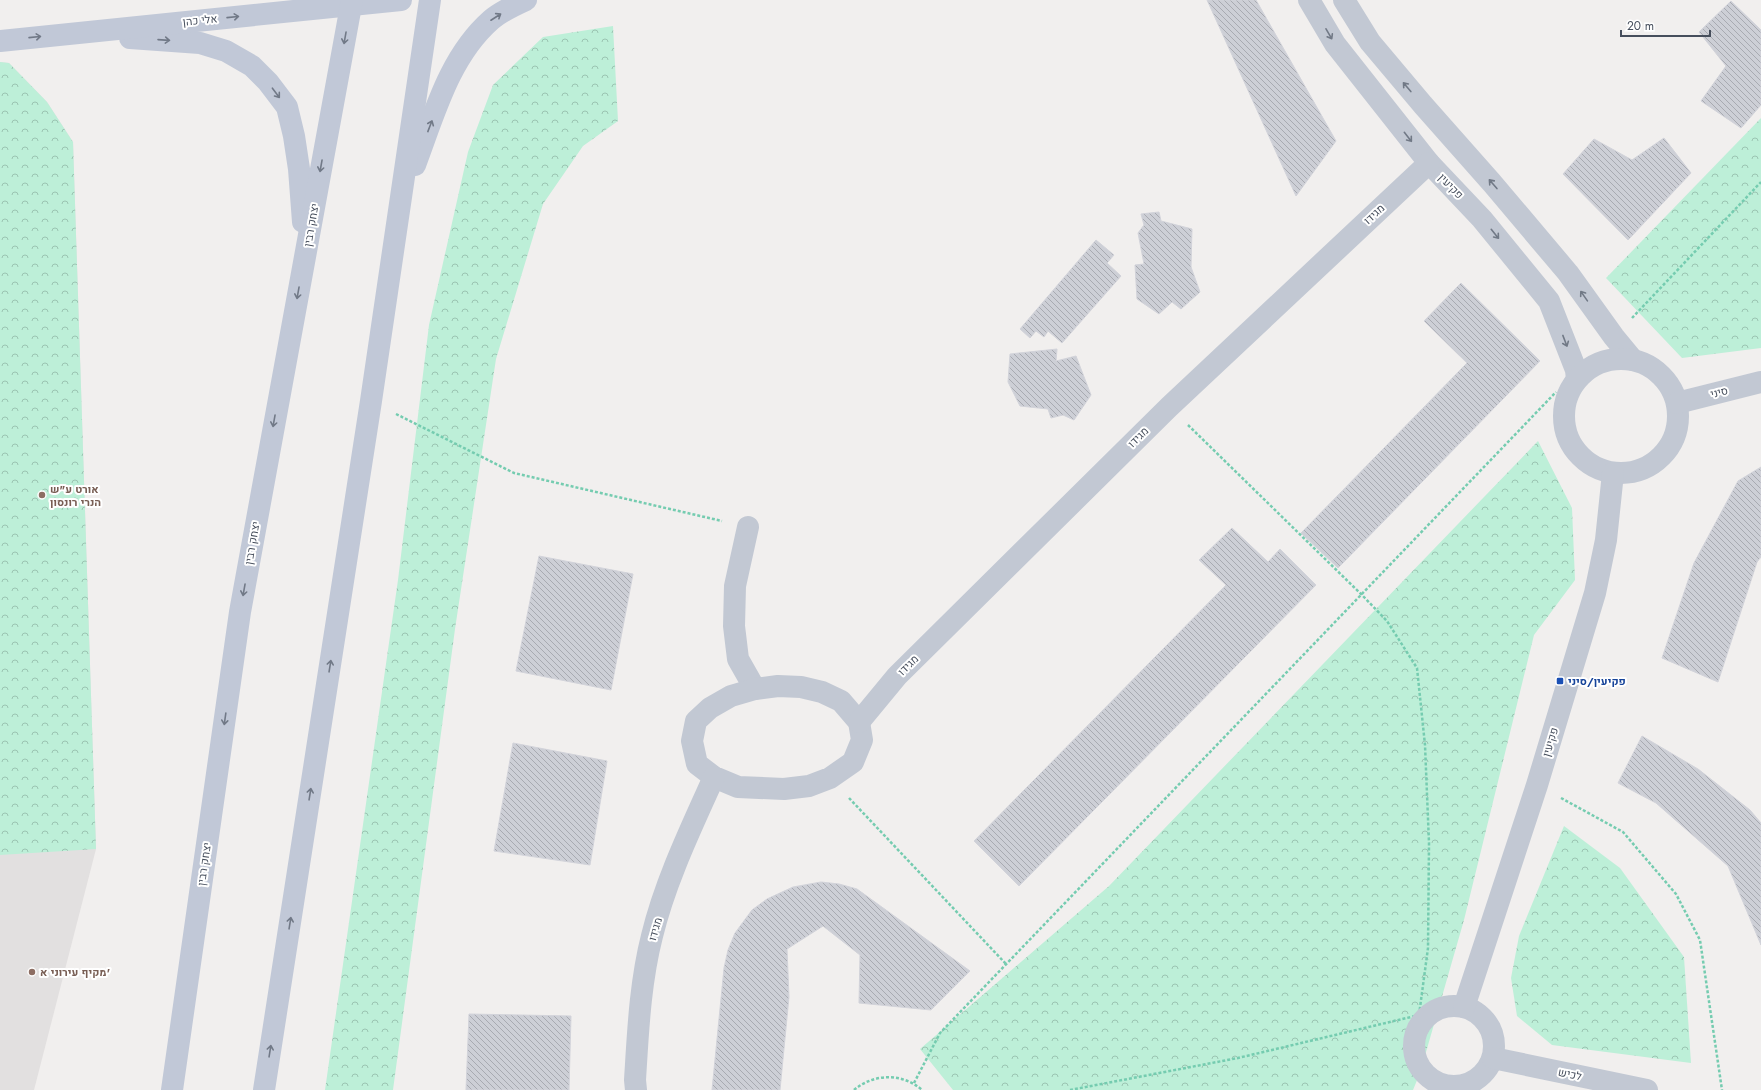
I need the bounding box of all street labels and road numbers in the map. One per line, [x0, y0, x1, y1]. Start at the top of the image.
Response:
street label: אלי כהן [182, 10, 218, 30]
street label: פקיעין [1435, 170, 1467, 202]
street label: מגידו [1360, 200, 1388, 228]
street label: יצחק רבין [299, 202, 323, 248]
street label: סיני [1709, 382, 1729, 402]
street label: מגידו [1124, 423, 1152, 451]
street label: יצחק רבין [240, 520, 264, 566]
street label: מגידו [894, 651, 922, 679]
street label: פקיעין [1538, 725, 1562, 759]
street label: יצחק רבין [193, 841, 215, 887]
street label: מגידו [644, 915, 666, 943]
street label: לכיש [1557, 1064, 1584, 1084]

